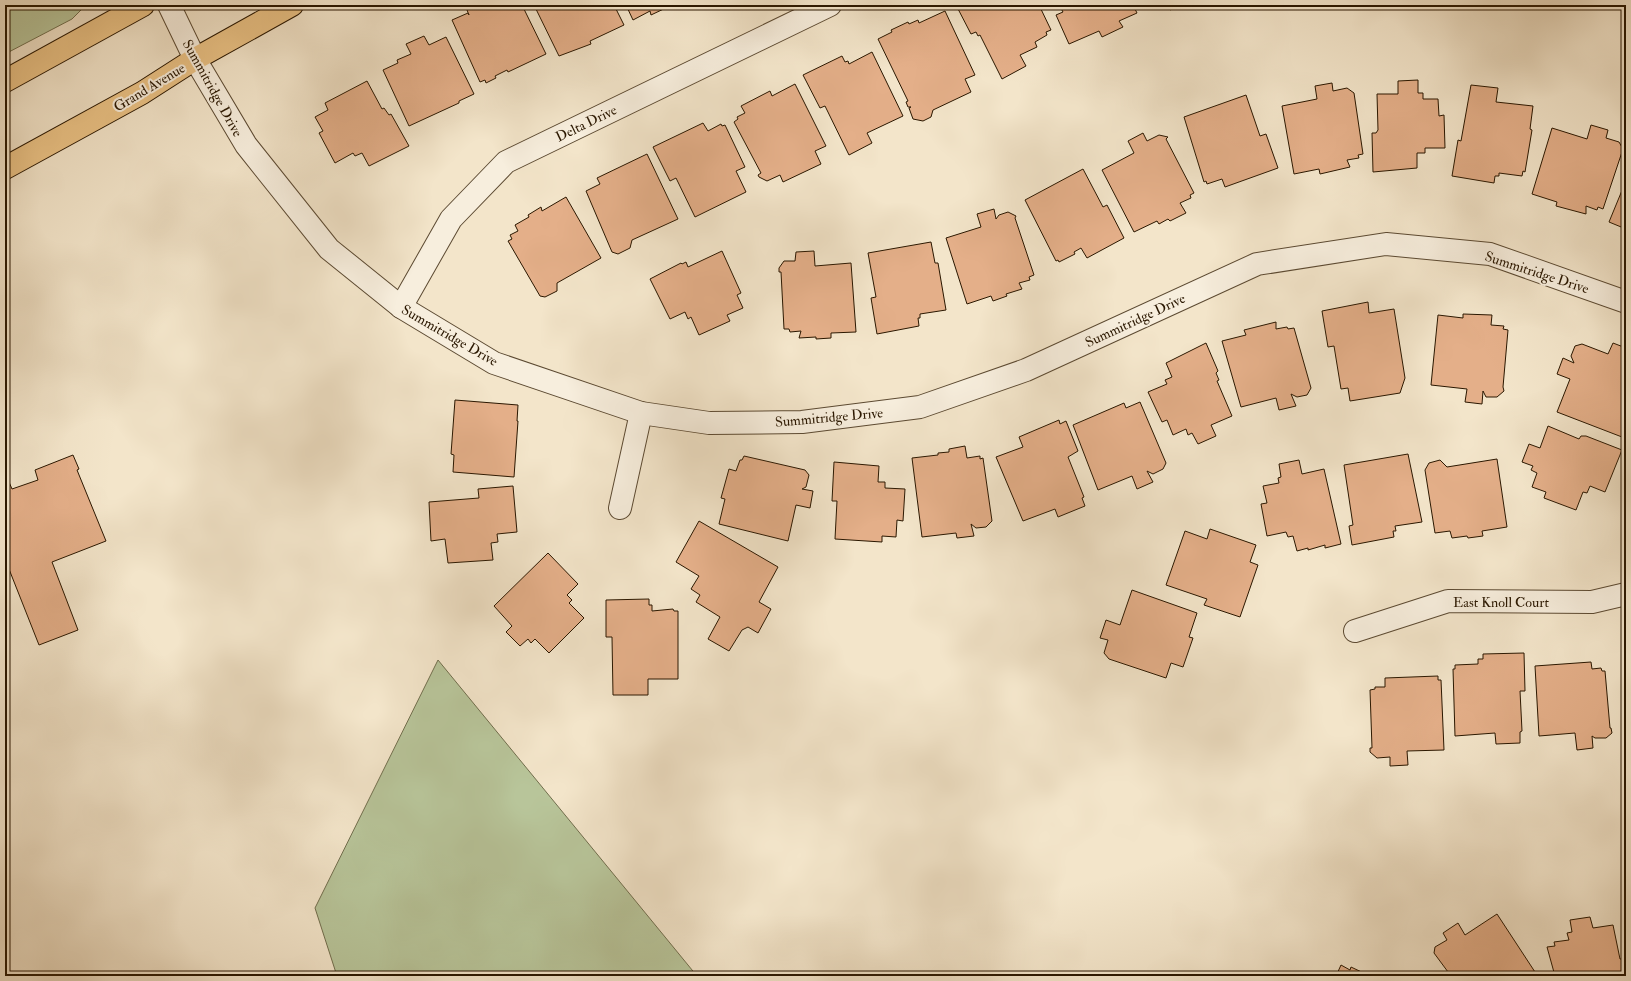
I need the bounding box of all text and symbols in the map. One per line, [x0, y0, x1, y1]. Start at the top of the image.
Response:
street label: Summitridge Drive [179, 37, 246, 140]
street label: Grand Avenue [110, 59, 188, 115]
street label: Delta Drive [553, 101, 620, 146]
street label: Summitridge Drive [1483, 248, 1591, 297]
street label: Summitridge Drive [1083, 290, 1188, 351]
street label: Summitridge Drive [399, 301, 501, 370]
street label: Summitridge Drive [774, 404, 884, 431]
street label: East Knoll Court [1453, 594, 1549, 611]

